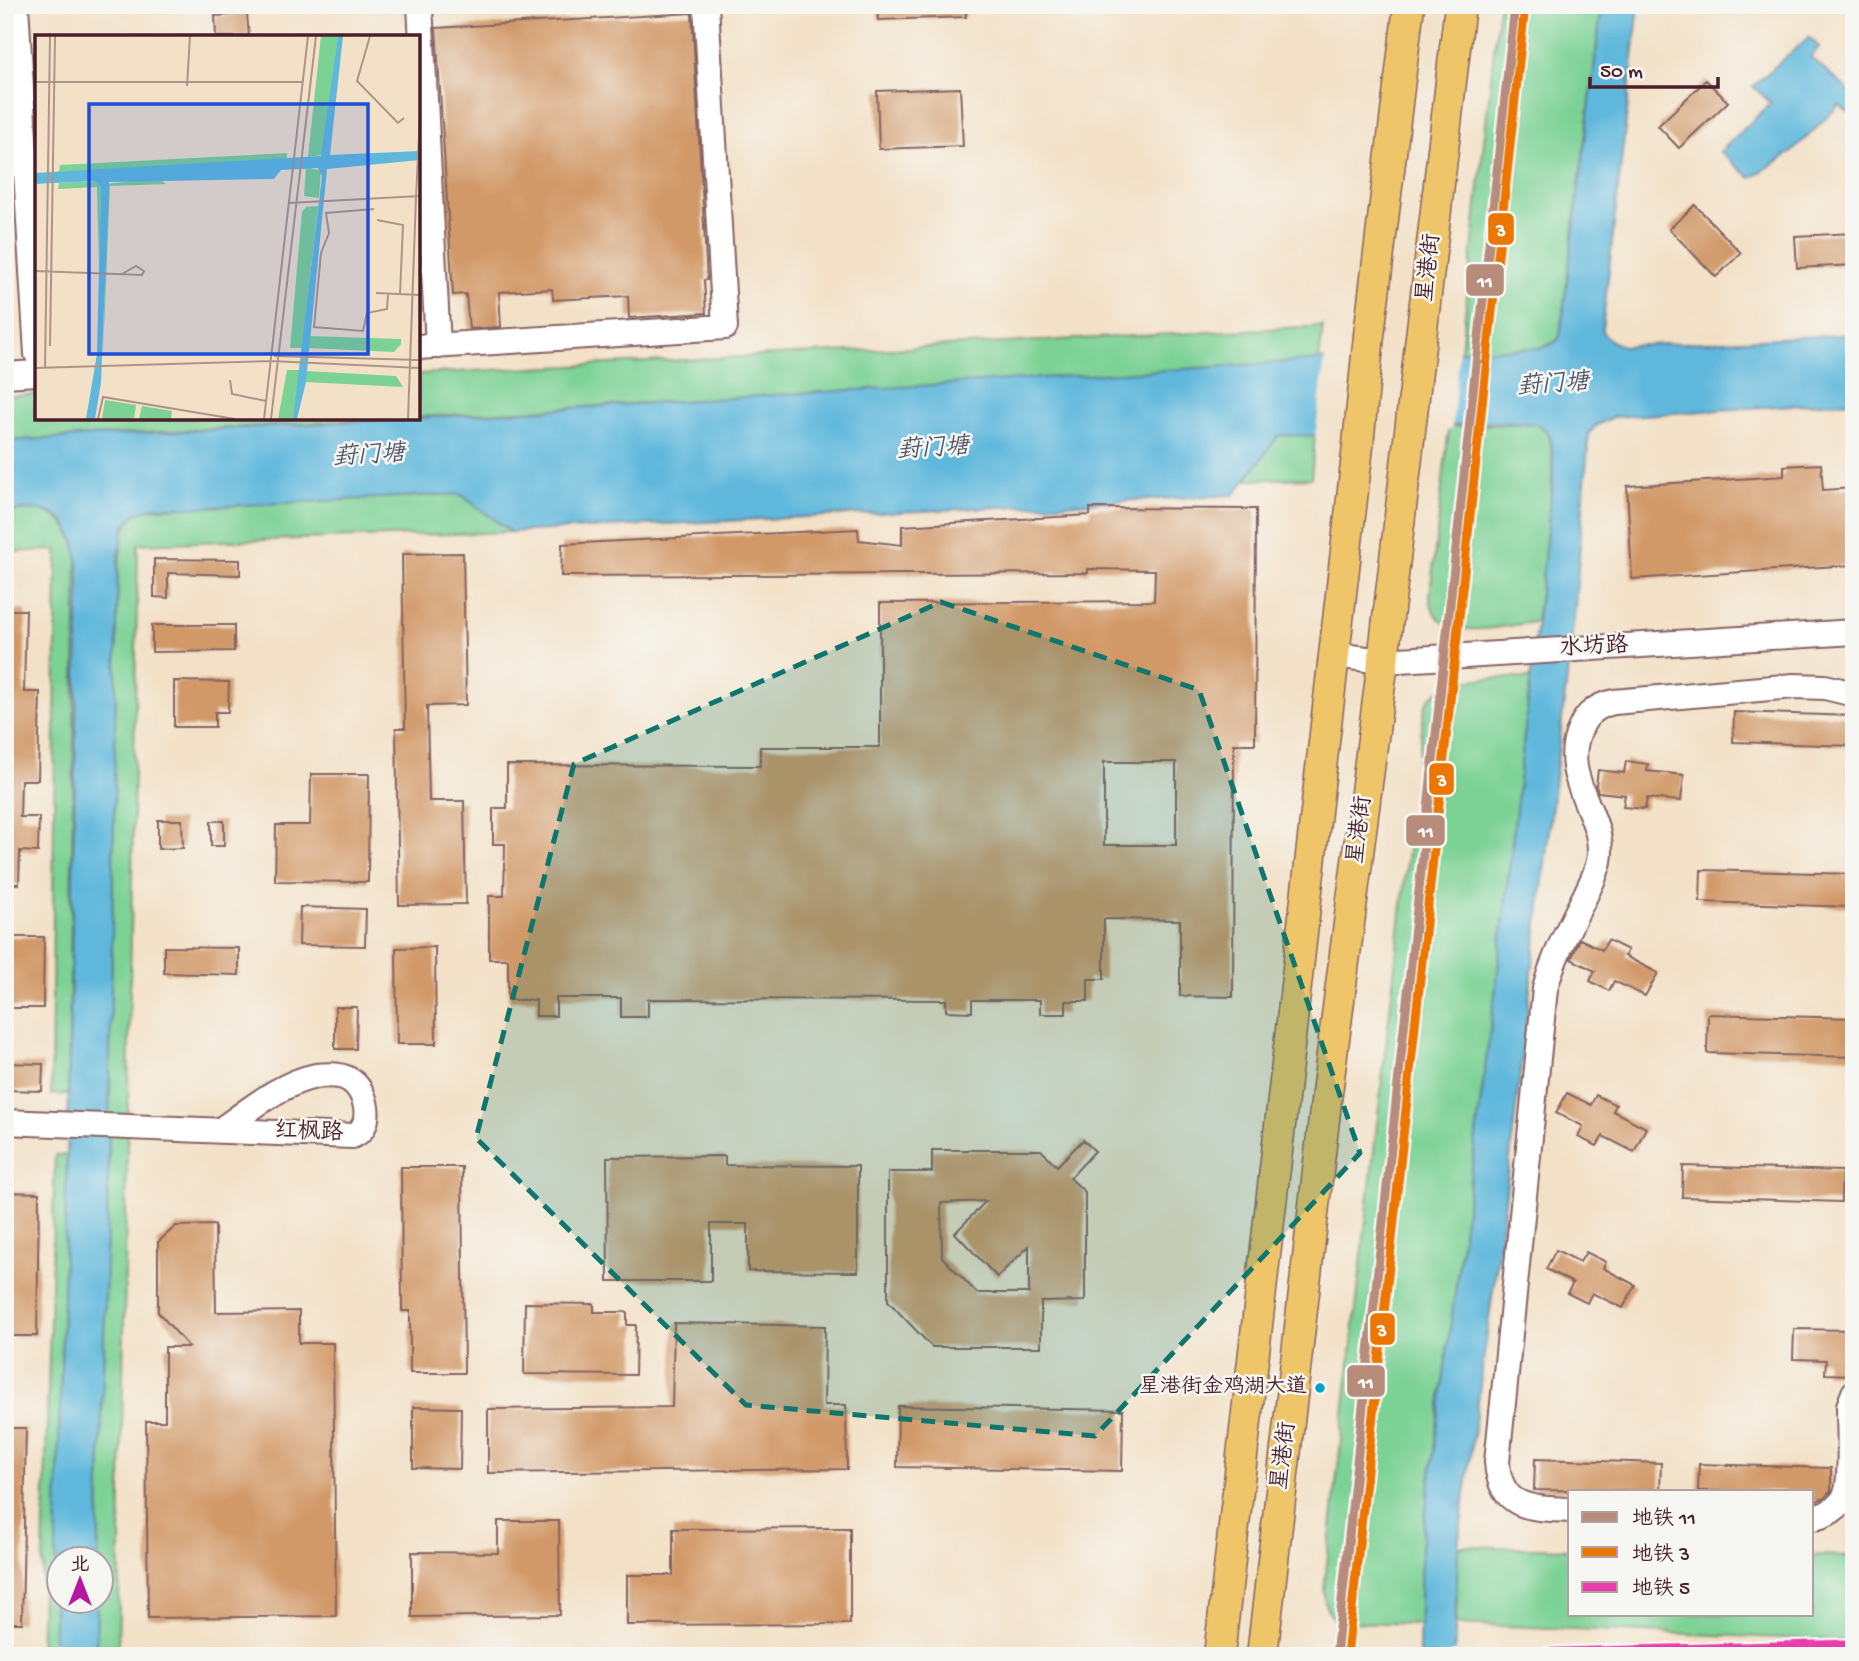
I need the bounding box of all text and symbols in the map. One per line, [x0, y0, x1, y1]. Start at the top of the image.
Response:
inset map [35, 35, 420, 420]
scale bar [1590, 46, 1717, 90]
text: 50 m [1600, 61, 1643, 86]
line badge: 3 [1487, 212, 1515, 246]
text: 3 [1495, 221, 1506, 244]
street label: 星港街 [1412, 232, 1447, 304]
line badge: 11 [1465, 263, 1505, 297]
text: 11 [1476, 272, 1493, 295]
water label: 葑门塘 [1516, 368, 1593, 403]
water label: 葑门塘 [896, 432, 973, 466]
water label: 葑门塘 [332, 439, 409, 473]
street label: 水坊路 [1559, 632, 1629, 663]
line badge: 3 [1428, 762, 1455, 796]
text: 3 [1436, 771, 1447, 794]
street label: 星港街 [1342, 794, 1379, 866]
line badge: 11 [1405, 814, 1446, 847]
text: 11 [1417, 822, 1434, 845]
street label: 红枫路 [274, 1117, 344, 1148]
line badge: 3 [1369, 1312, 1396, 1346]
text: 3 [1376, 1321, 1387, 1344]
line badge: 11 [1346, 1364, 1386, 1398]
text: 11 [1357, 1373, 1374, 1396]
place label: 星港街金鸡湖大道 [1139, 1374, 1307, 1401]
marker: 星港街金鸡湖大道 [1313, 1381, 1327, 1395]
street label: 星港街 [1266, 1420, 1303, 1492]
legend [1568, 1490, 1814, 1616]
text: 地铁 11 [1632, 1507, 1696, 1533]
text: 地铁 3 [1632, 1543, 1690, 1569]
north arrow [46, 1546, 116, 1616]
text: 北 [70, 1555, 90, 1578]
text: 地铁 5 [1632, 1577, 1690, 1603]

